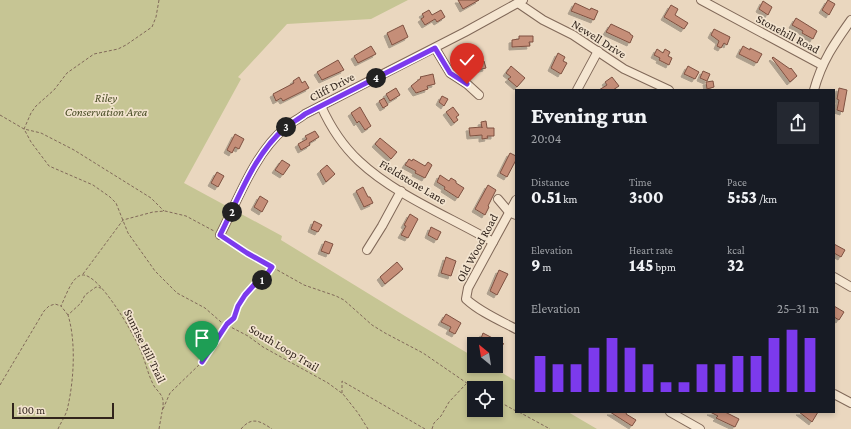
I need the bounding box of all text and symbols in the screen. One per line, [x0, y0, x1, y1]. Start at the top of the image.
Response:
street label: Stonehill Road [754, 11, 823, 57]
street label: Newell Drive [569, 17, 629, 61]
pin [450, 43, 484, 84]
icon: check [456, 49, 478, 71]
pin: 4 [366, 68, 386, 88]
street label: Cliff Drive [307, 70, 357, 104]
text: 4 [373, 72, 379, 84]
park label: Riley Conservation Area [65, 91, 148, 119]
button: share [777, 102, 819, 144]
text: Evening run [531, 103, 647, 128]
pin: 3 [276, 117, 296, 137]
text: 3 [283, 121, 289, 133]
text: 20:04 [531, 131, 562, 146]
street label: Fieldstone Lane [377, 157, 449, 207]
text: Distance [531, 176, 569, 188]
text: Time [629, 176, 652, 188]
text: Pace [727, 176, 747, 188]
text: 0.51 [531, 188, 561, 207]
text: 3:00 [629, 188, 664, 207]
text: 5:53 [727, 188, 757, 207]
text: km [561, 193, 577, 205]
text: /km [757, 193, 777, 205]
pin: 2 [222, 202, 242, 222]
text: 2 [229, 206, 235, 218]
street label: Old Wood Road [453, 211, 501, 284]
text: Elevation [531, 244, 573, 256]
text: Heart rate [629, 244, 673, 256]
text: kcal [727, 244, 745, 256]
text: 9 [531, 256, 541, 275]
text: 145 [629, 256, 653, 275]
text: 32 [727, 256, 744, 275]
text: m [541, 261, 551, 273]
text: bpm [653, 261, 676, 273]
pin: 1 [252, 270, 272, 290]
text: 1 [260, 274, 264, 286]
text: Elevation [531, 301, 580, 316]
text: 25–31 m [777, 301, 819, 316]
street label: Sunrise Hill Trail [121, 307, 169, 385]
pin [185, 321, 219, 362]
street label: South Loop Trail [246, 322, 322, 374]
icon: arrive [191, 327, 213, 349]
north arrow [467, 337, 503, 373]
map controls [467, 337, 503, 417]
button: locate [467, 381, 503, 417]
scale bar [12, 401, 114, 420]
text: 100 m [18, 404, 45, 416]

